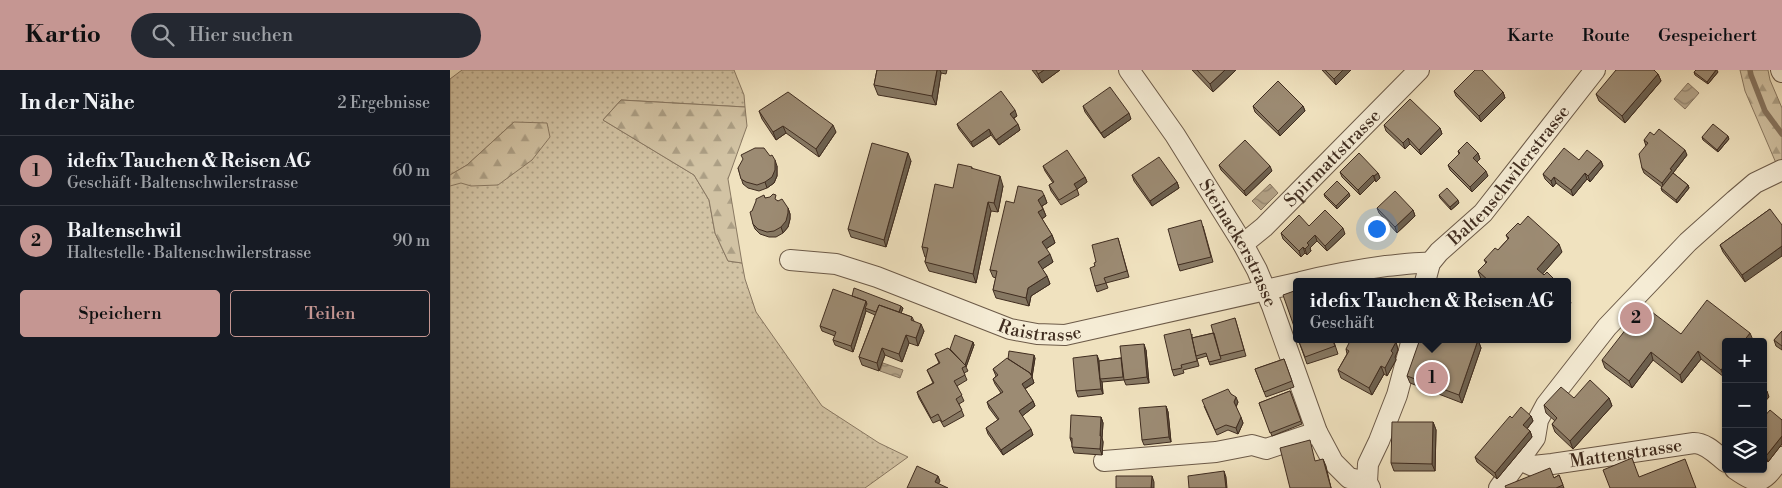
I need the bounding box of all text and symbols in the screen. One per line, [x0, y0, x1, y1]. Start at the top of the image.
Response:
search box [131, 13, 481, 58]
text: Kartio [25, 20, 101, 50]
icon: search [149, 21, 177, 49]
text: Hier suchen [189, 23, 293, 47]
text: Karte [1507, 24, 1554, 47]
text: Route [1582, 24, 1630, 47]
text: Gespeichert [1658, 24, 1757, 47]
text: In der Nähe [20, 90, 135, 116]
text: 2 Ergebnisse [338, 93, 430, 113]
street label: Baltenschwilerstrasse [1443, 101, 1575, 251]
street label: Spirmattstrasse [1279, 105, 1386, 212]
text: idefix Tauchen & Reisen AG [67, 149, 311, 173]
text: 1 [32, 161, 40, 181]
text: 60 m [392, 161, 430, 181]
text: Geschäft · Baltenschwilerstrasse [67, 173, 298, 193]
street label: Steinackerstrasse [1193, 175, 1282, 310]
your location [1364, 216, 1390, 242]
text: Baltenschwil [67, 219, 182, 243]
text: 2 [31, 231, 41, 251]
text: 90 m [392, 231, 430, 251]
text: Haltestelle · Baltenschwilerstrasse [67, 243, 311, 263]
popup [1293, 278, 1571, 343]
text: idefix Tauchen & Reisen AG [1310, 289, 1554, 313]
button: Speichern [20, 290, 220, 337]
button: Teilen [230, 290, 430, 337]
pin: 2 [1620, 299, 1652, 337]
text: Geschäft [1310, 313, 1374, 333]
street label: Raistrasse [994, 314, 1084, 347]
map controls [1722, 338, 1767, 473]
button: + [1722, 338, 1767, 383]
pin: 1 [1416, 359, 1448, 397]
button: − [1722, 383, 1767, 428]
button: layers [1722, 428, 1767, 473]
street label: Mattenstrasse [1568, 434, 1684, 473]

